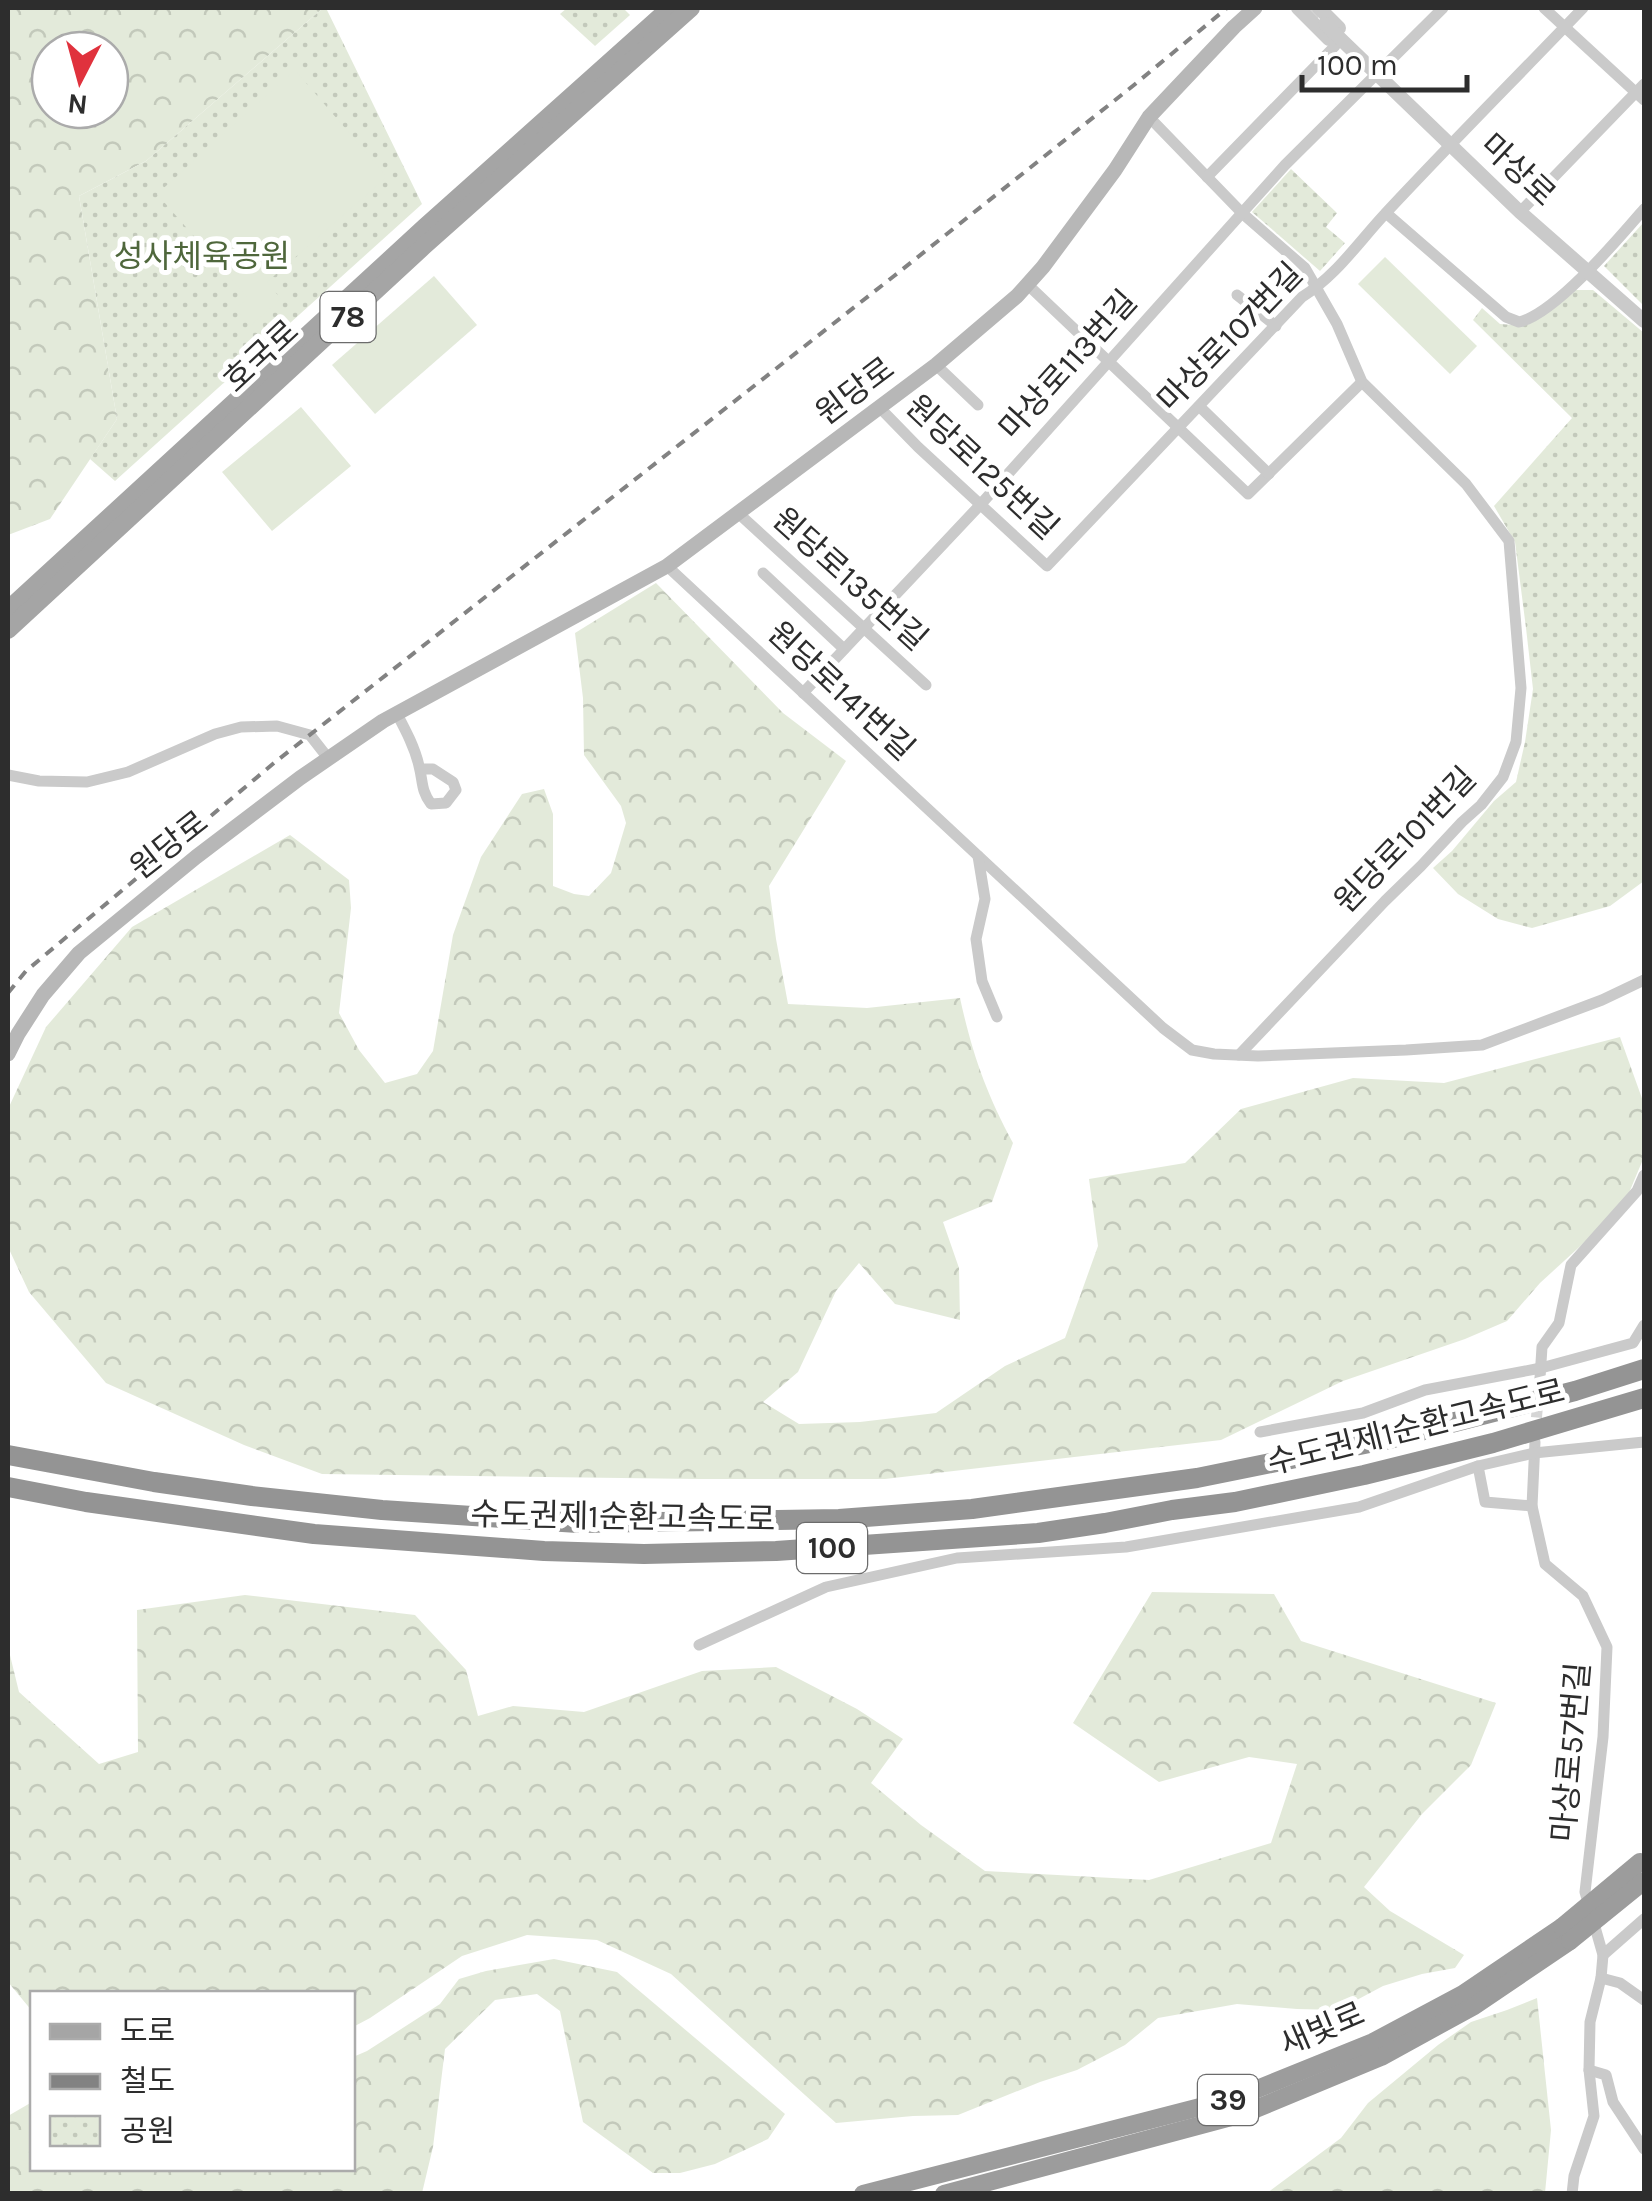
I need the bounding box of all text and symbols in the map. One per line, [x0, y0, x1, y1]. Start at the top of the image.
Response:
north arrow [30, 30, 130, 130]
scale bar [1302, 30, 1467, 92]
text: 100 m [1317, 47, 1398, 83]
text: N [66, 87, 89, 122]
street label: 마상로 [1473, 126, 1563, 214]
park label: 성사체육공원 [114, 238, 290, 275]
street label: 마상로107번길 [1150, 255, 1310, 419]
street label: 마상로113번길 [992, 283, 1144, 447]
road number: 78 [320, 292, 376, 342]
street label: 호국로 [216, 312, 306, 400]
street label: 원당로 [809, 350, 901, 432]
street label: 원당로125번길 [898, 387, 1066, 547]
street label: 원당로135번길 [765, 500, 935, 658]
street label: 원당로141번길 [760, 614, 922, 768]
street label: 원당로101번길 [1327, 760, 1483, 920]
street label: 원당로 [123, 803, 215, 887]
street label: 수도권제1순환고속도로 [1264, 1372, 1568, 1482]
street label: 수도권제1순환고속도로 [470, 1496, 776, 1538]
road number: 100 [797, 1523, 867, 1573]
street label: 마상로57번길 [1545, 1661, 1597, 1843]
legend [30, 1991, 355, 2171]
street label: 새빛로 [1274, 1995, 1370, 2063]
text: 도로 [120, 2013, 175, 2049]
text: 철도 [120, 2063, 175, 2099]
road number: 39 [1198, 2075, 1258, 2125]
text: 공원 [120, 2113, 175, 2149]

